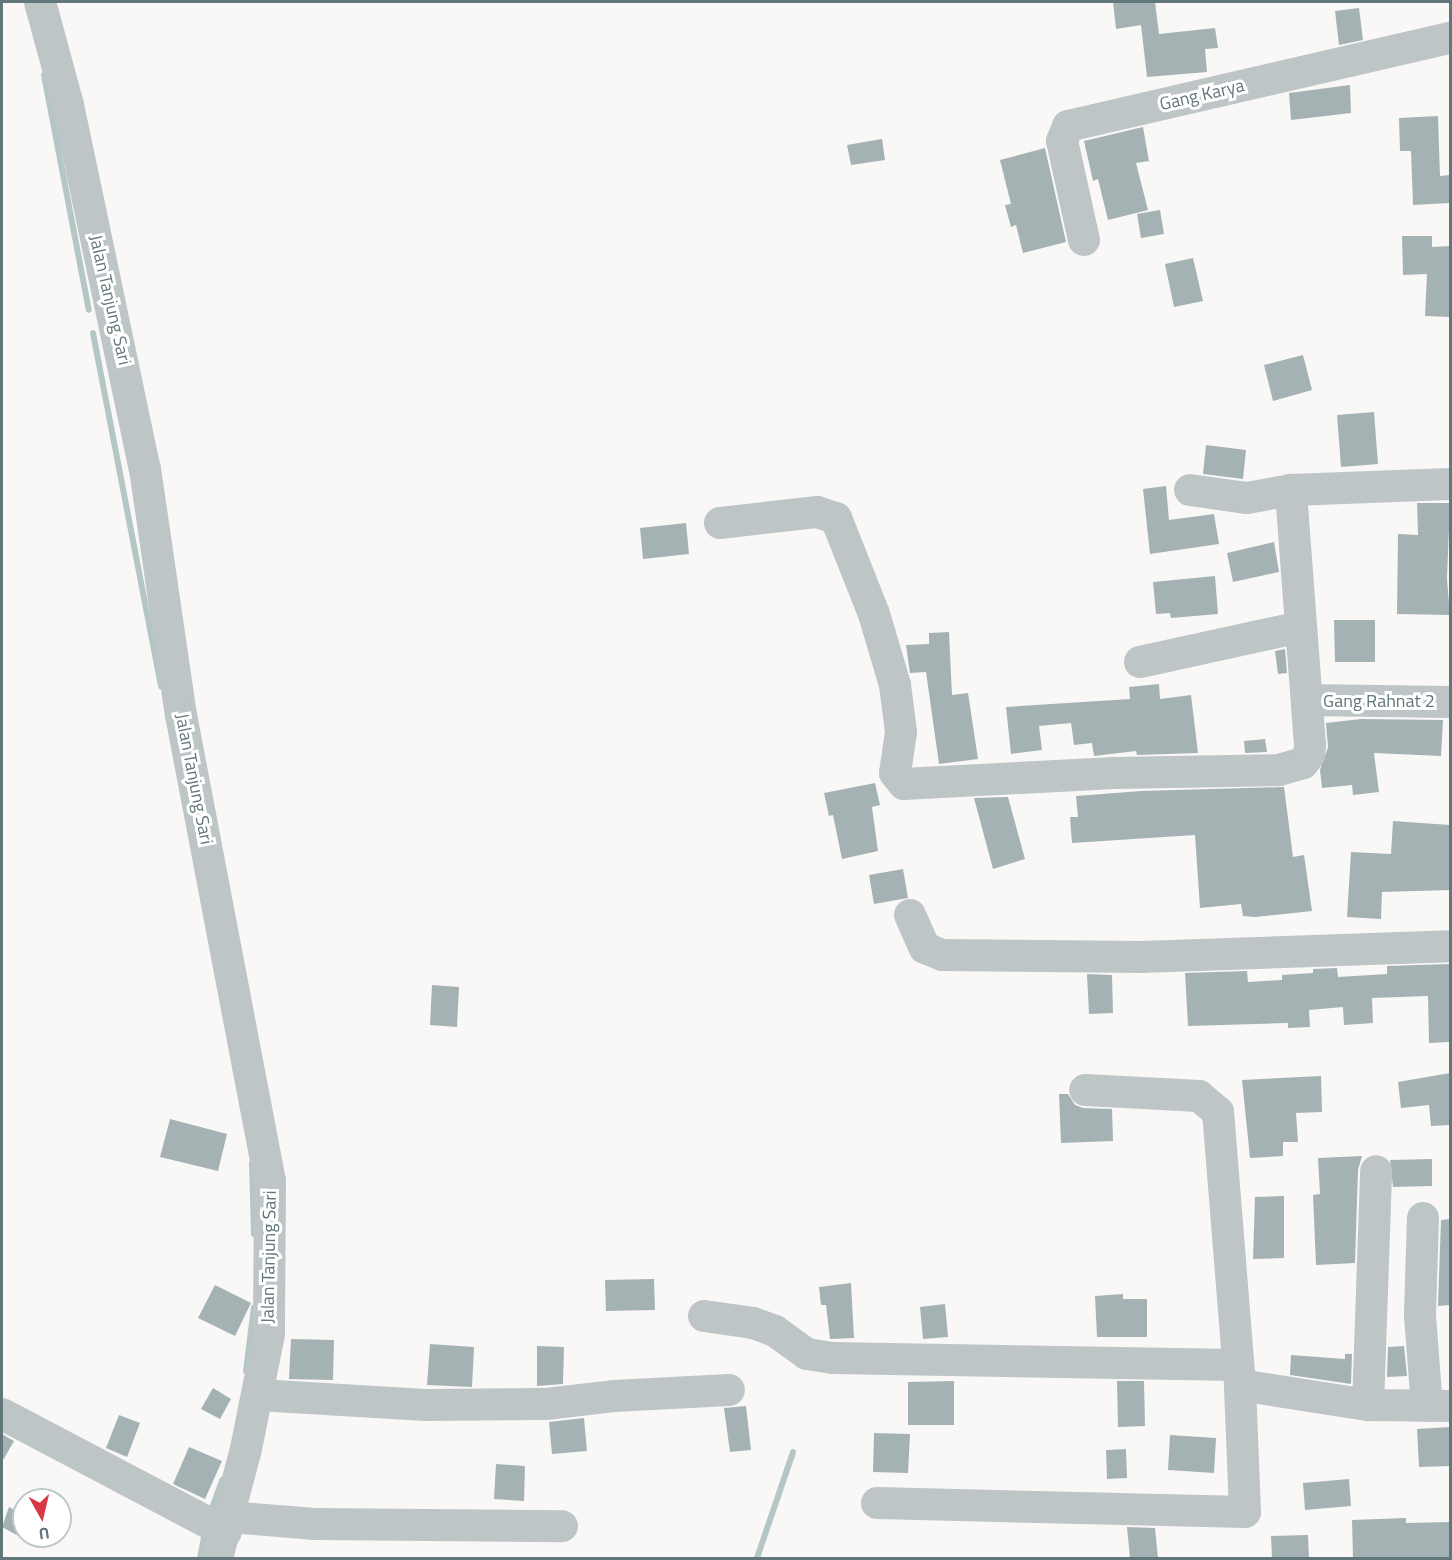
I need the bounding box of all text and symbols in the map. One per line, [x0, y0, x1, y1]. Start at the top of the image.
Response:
street label: Gang Karya [1158, 75, 1246, 115]
street label: Jalan Tanjung Sari [85, 233, 135, 367]
street label: Gang Rahnat 2 [1323, 690, 1435, 712]
street label: Jalan Tanjung Sari [171, 712, 217, 846]
street label: Jalan Tanjung Sari [257, 1190, 281, 1324]
north arrow [12, 1488, 72, 1548]
text: U [37, 1521, 51, 1546]

